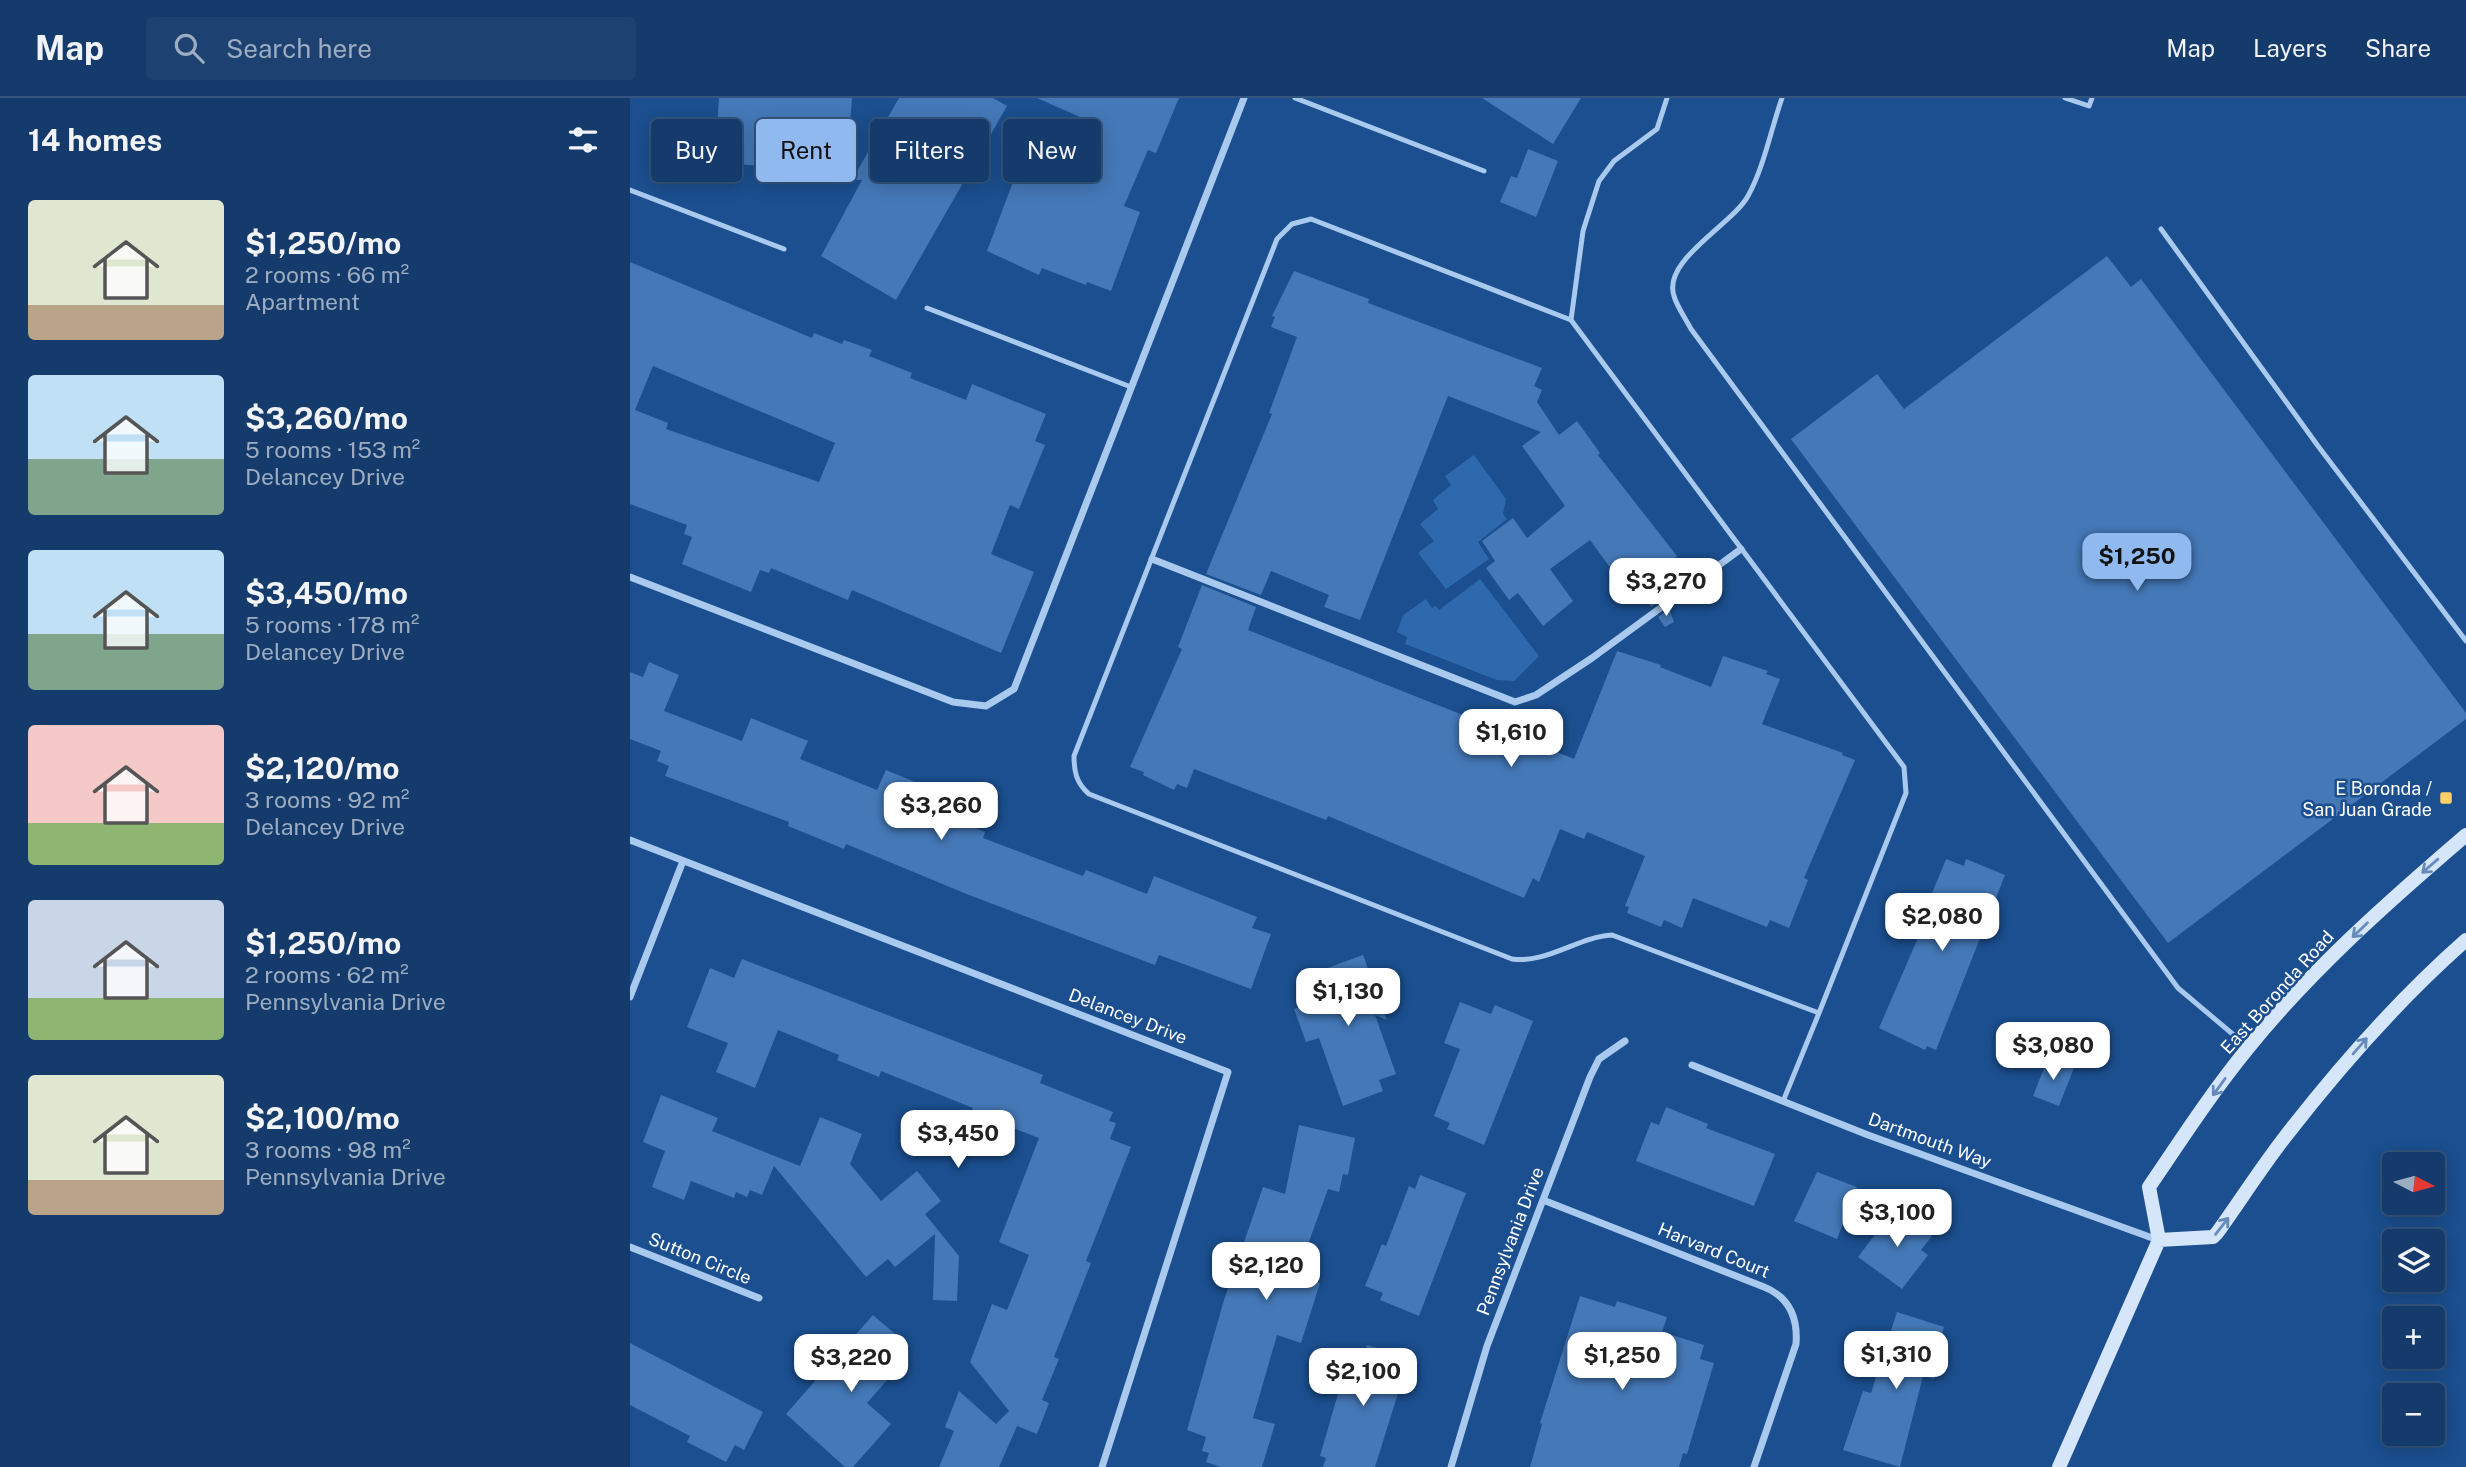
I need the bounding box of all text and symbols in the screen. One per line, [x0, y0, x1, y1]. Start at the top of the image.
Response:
search box [146, 17, 636, 80]
text: Map [35, 29, 104, 67]
icon: search [170, 29, 208, 67]
text: Search here [226, 33, 372, 64]
text: Map [2166, 34, 2215, 62]
text: Layers [2253, 34, 2327, 62]
text: Share [2365, 34, 2431, 62]
chip: Buy [651, 119, 742, 182]
chip: Rent [756, 119, 856, 182]
chip: Filters [870, 119, 989, 182]
chip: New [1003, 119, 1101, 182]
icon: filters [564, 121, 602, 159]
text: 14 homes [28, 122, 162, 158]
text: $1,250/mo [245, 225, 401, 261]
icon: home [84, 228, 168, 312]
text: 2 rooms · 66 m² [245, 261, 409, 288]
text: Apartment [245, 288, 360, 315]
text: $3,260/mo [245, 400, 408, 436]
icon: home [84, 403, 168, 487]
text: 5 rooms · 153 m² [245, 436, 420, 463]
text: Delancey Drive [245, 463, 405, 490]
pin: $1,250 [2080, 533, 2194, 593]
text: $1,250 [2098, 542, 2176, 569]
pin: $3,270 [1609, 559, 1723, 618]
text: $3,270 [1625, 567, 1707, 594]
text: $3,450/mo [245, 575, 408, 611]
icon: home [84, 578, 168, 662]
text: 5 rooms · 178 m² [245, 611, 419, 638]
text: Delancey Drive [245, 638, 405, 665]
pin: $1,610 [1454, 710, 1568, 769]
text: $1,610 [1475, 718, 1547, 745]
text: $2,120/mo [245, 750, 400, 786]
icon: home [84, 753, 168, 837]
place label: E Boronda / San Juan Grade [2302, 778, 2433, 820]
pin: $3,260 [884, 782, 998, 842]
text: 3 rooms · 92 m² [245, 786, 410, 813]
marker: E Boronda / San Juan Grade [2438, 790, 2454, 806]
text: $3,260 [900, 791, 982, 818]
text: Delancey Drive [245, 813, 405, 840]
one-way arrow [2421, 858, 2439, 874]
pin: $2,080 [1885, 894, 1999, 953]
text: $2,080 [1901, 902, 1983, 929]
one-way arrow [2351, 921, 2368, 938]
text: $1,250/mo [245, 925, 401, 961]
street label: East Boronda Road [2216, 926, 2338, 1058]
icon: home [84, 928, 168, 1012]
text: 2 rooms · 62 m² [245, 961, 409, 988]
pin: $1,130 [1291, 968, 1405, 1028]
text: $1,130 [1312, 977, 1384, 1004]
street label: Delancey Drive [1066, 984, 1190, 1048]
text: Pennsylvania Drive [245, 988, 446, 1015]
pin: $3,080 [1996, 1023, 2110, 1082]
text: $3,080 [2012, 1031, 2094, 1058]
one-way arrow [2352, 1037, 2368, 1055]
one-way arrow [2212, 1077, 2226, 1096]
text: $2,100/mo [245, 1100, 400, 1136]
icon: home [84, 1103, 168, 1187]
street label: Dartmouth Way [1866, 1108, 1995, 1172]
pin: $3,450 [901, 1110, 1015, 1170]
text: $3,450 [917, 1119, 999, 1146]
text: 3 rooms · 98 m² [245, 1136, 411, 1163]
north arrow [2382, 1152, 2445, 1214]
map controls [2382, 1152, 2445, 1446]
text: Pennsylvania Drive [245, 1163, 446, 1190]
street label: Pennsylvania Drive [1472, 1164, 1548, 1318]
pin: $3,100 [1840, 1190, 1954, 1249]
text: $3,100 [1859, 1198, 1935, 1225]
one-way arrow [2214, 1217, 2229, 1235]
street label: Harvard Court [1655, 1218, 1773, 1282]
street label: Sutton Circle [646, 1228, 754, 1288]
button: layers [2382, 1229, 2445, 1292]
pin: $2,120 [1209, 1242, 1323, 1302]
text: $2,120 [1228, 1251, 1304, 1278]
button: + [2382, 1306, 2445, 1369]
pin: $1,250 [1565, 1332, 1679, 1392]
pin: $1,310 [1839, 1332, 1953, 1391]
pin: $3,220 [794, 1334, 908, 1394]
text: $1,310 [1860, 1340, 1932, 1367]
text: $1,250 [1583, 1341, 1661, 1368]
text: $3,220 [810, 1343, 892, 1370]
pin: $2,100 [1306, 1348, 1420, 1408]
text: $2,100 [1325, 1357, 1401, 1384]
button: − [2382, 1383, 2445, 1446]

